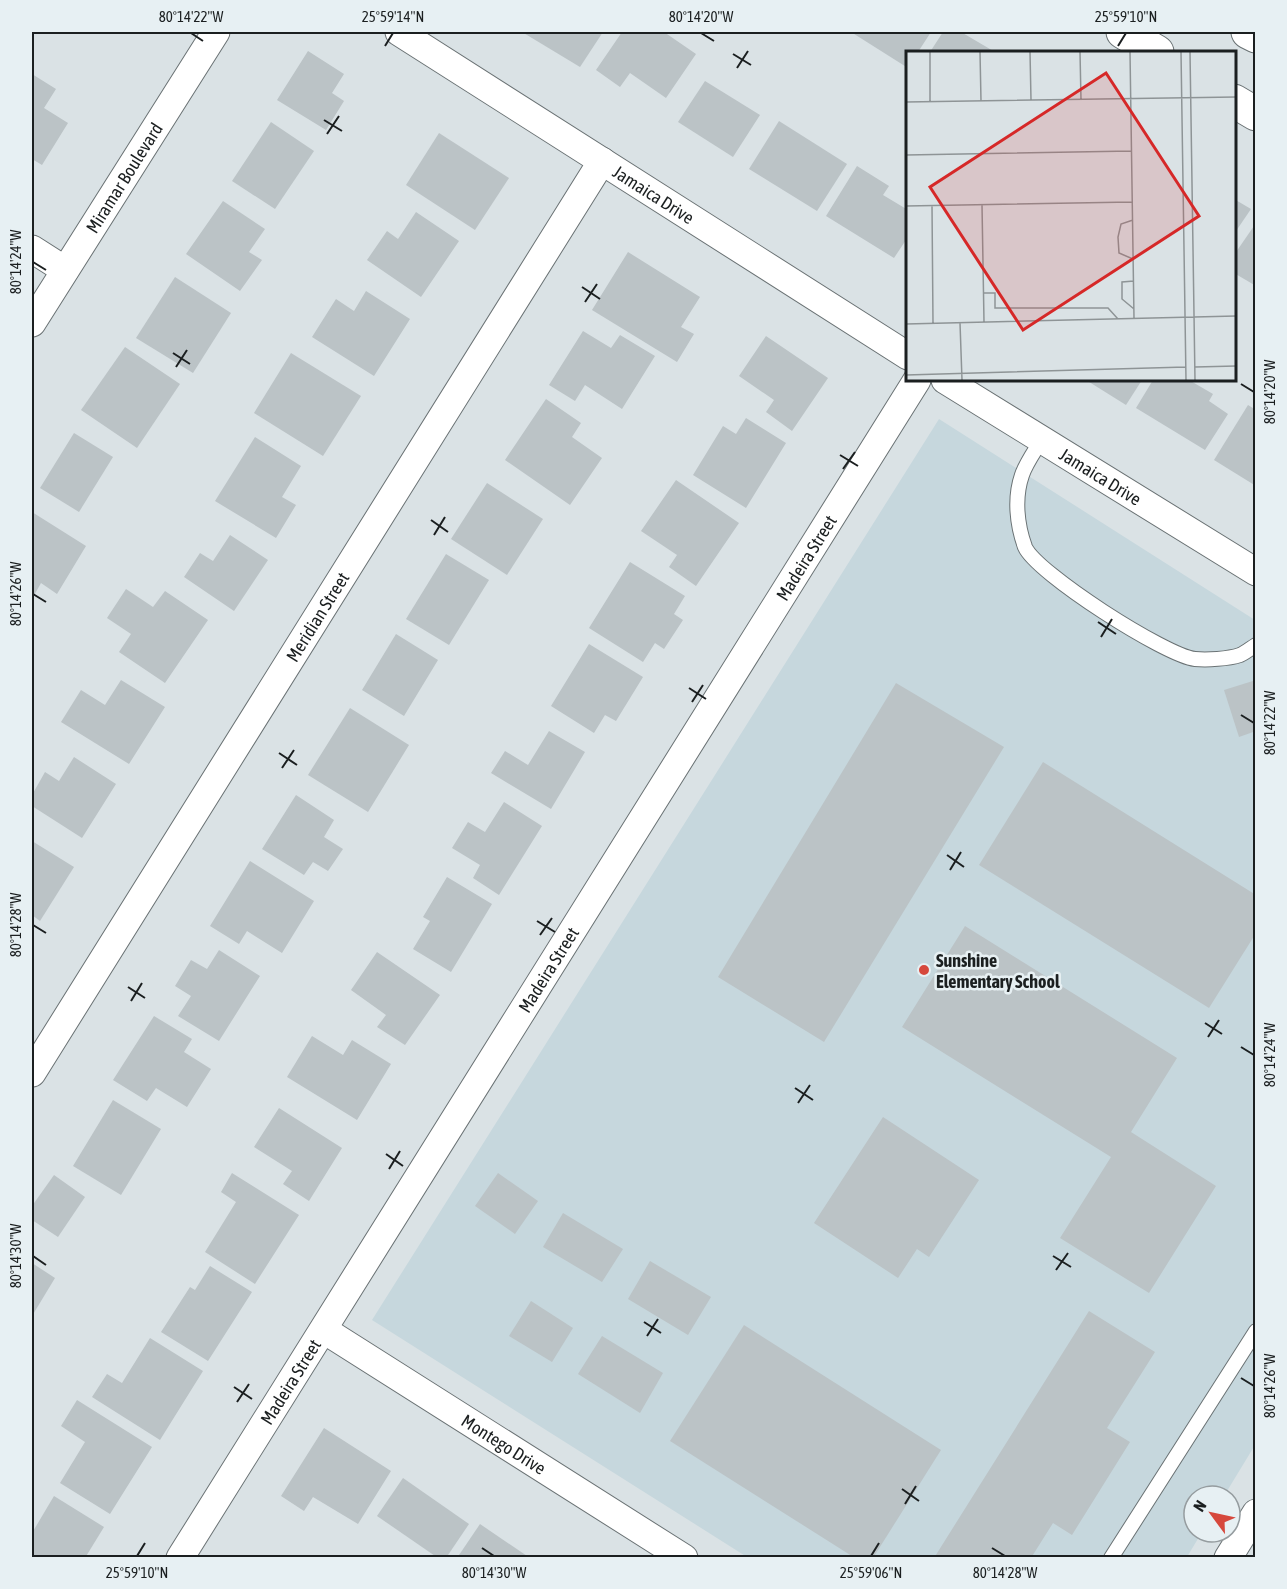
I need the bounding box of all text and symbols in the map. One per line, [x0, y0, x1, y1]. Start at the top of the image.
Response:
text: 80°14'22"W [159, 8, 223, 25]
text: 25°59'14"N [362, 8, 424, 25]
text: 80°14'20"W [669, 8, 733, 25]
text: 25°59'10"N [1095, 8, 1157, 25]
inset map [906, 51, 1236, 381]
street label: Miramar Boulevard [81, 119, 167, 237]
street label: Jamaica Drive [609, 161, 698, 228]
text: 80°14'24"W [7, 230, 24, 294]
text: 80°14'20"W [1261, 360, 1278, 424]
street label: Jamaica Drive [1056, 443, 1145, 509]
street label: Madeira Street [771, 511, 840, 604]
text: 80°14'26"W [7, 562, 24, 626]
street label: Meridian Street [281, 568, 353, 665]
text: 80°14'22"W [1261, 691, 1278, 755]
text: 80°14'28"W [7, 893, 24, 957]
street label: Madeira Street [514, 923, 583, 1016]
place label: Sunshine Elementary School [936, 950, 1060, 992]
marker: Sunshine Elementary School [917, 963, 931, 977]
text: 80°14'24"W [1261, 1023, 1278, 1087]
text: 80°14'30"W [7, 1224, 24, 1288]
street label: Madeira Street [256, 1335, 325, 1428]
text: 80°14'26"W [1261, 1354, 1278, 1418]
street label: Montego Drive [458, 1409, 550, 1478]
north arrow [1182, 1484, 1242, 1544]
text: N [1189, 1497, 1210, 1515]
text: 25°59'10"N [106, 1564, 168, 1581]
text: 80°14'30"W [462, 1564, 526, 1581]
text: 25°59'06"N [840, 1564, 902, 1581]
text: 80°14'28"W [973, 1564, 1037, 1581]

